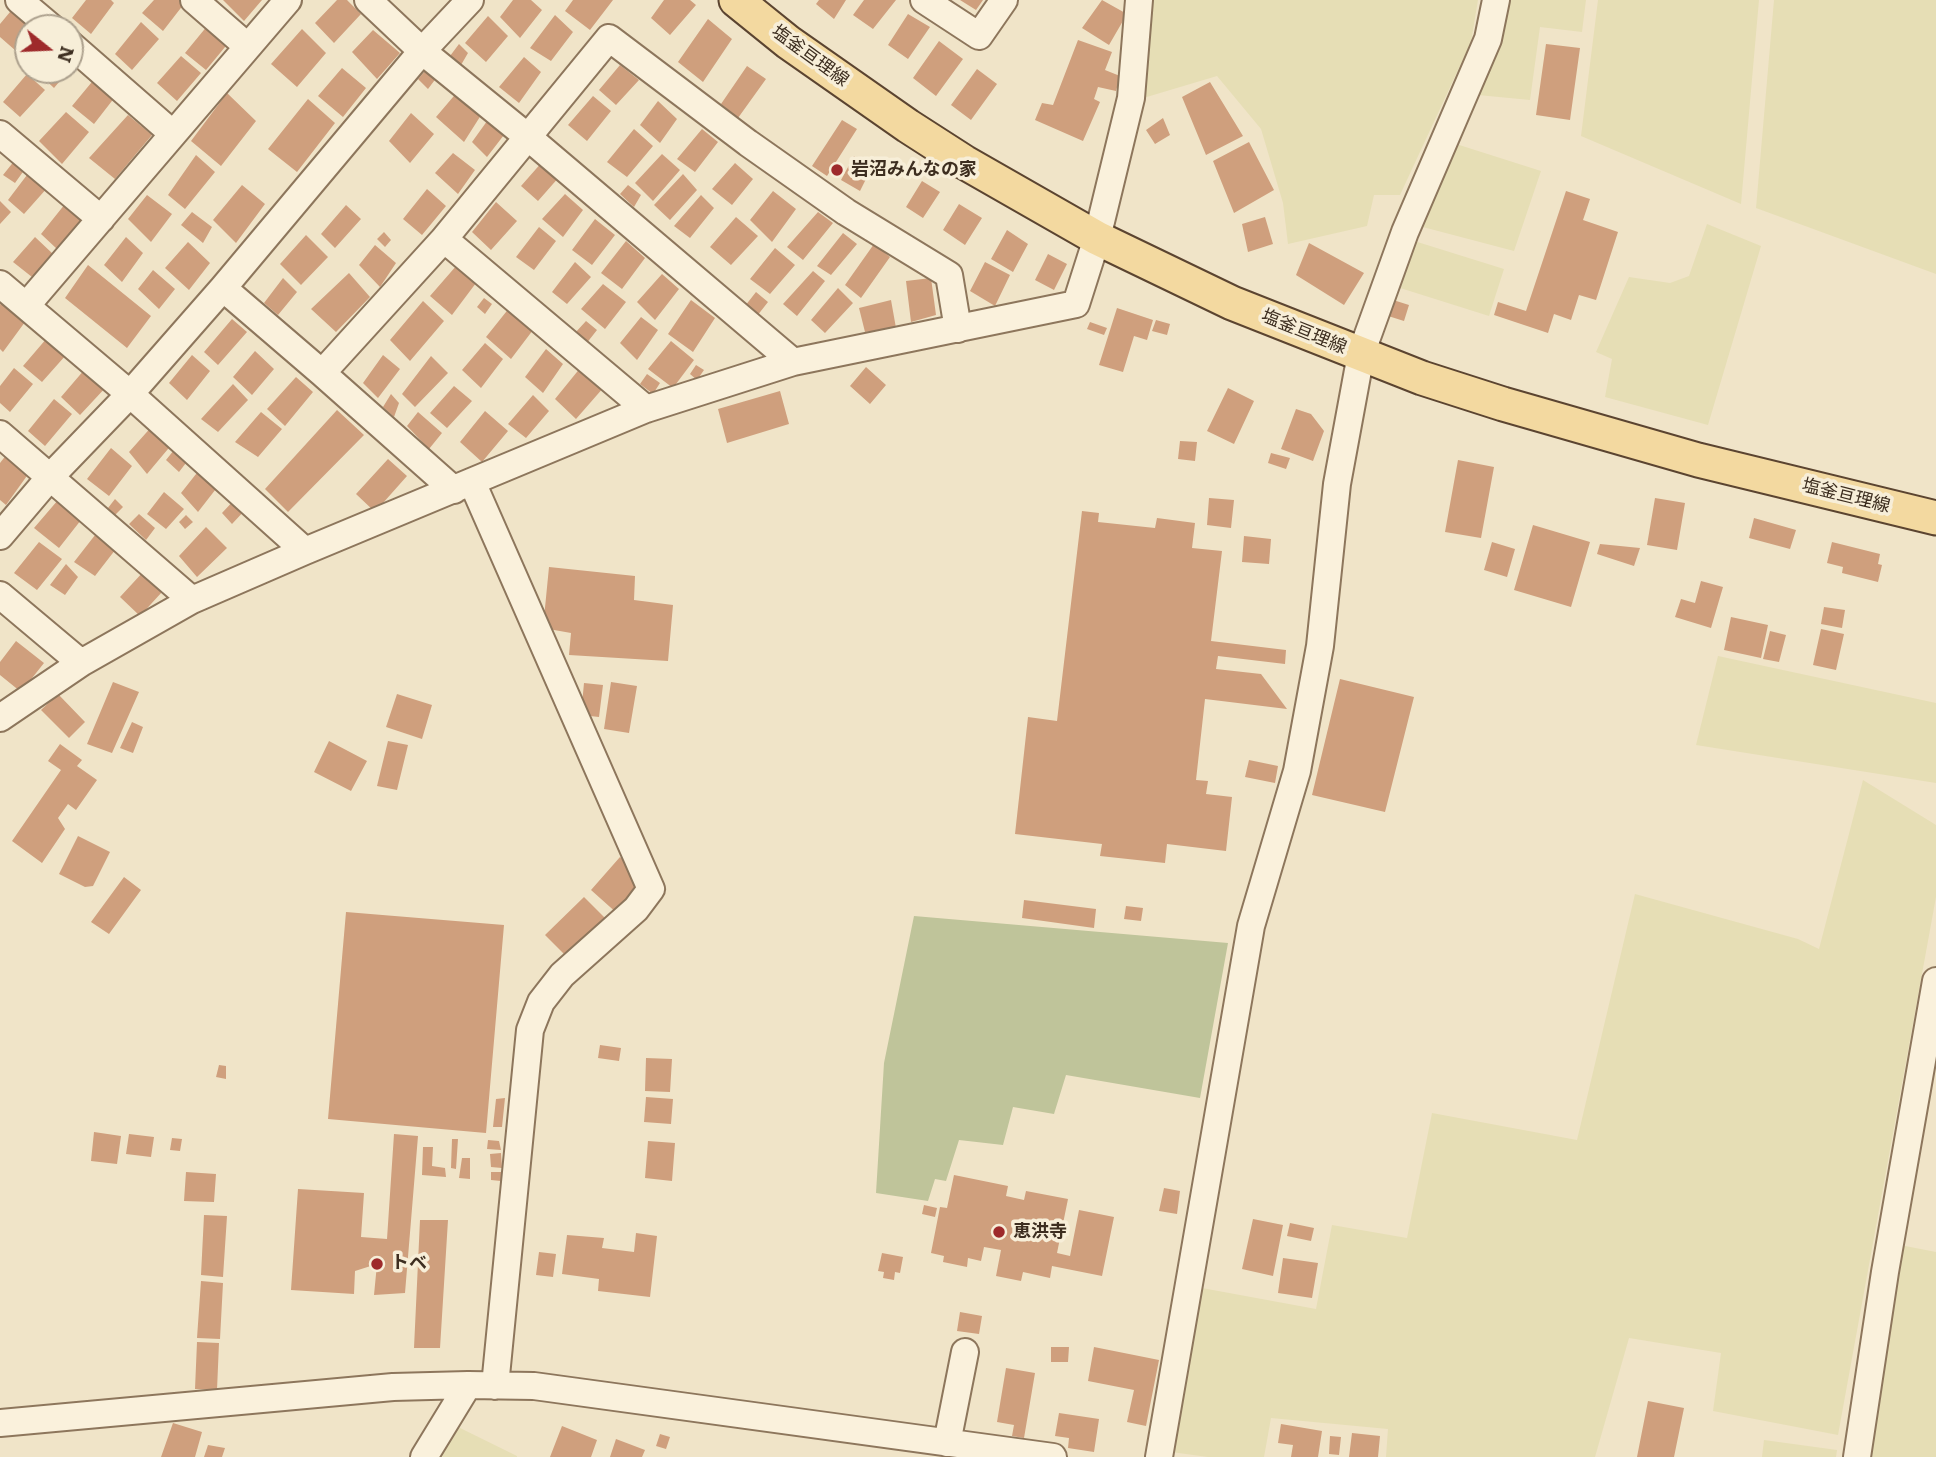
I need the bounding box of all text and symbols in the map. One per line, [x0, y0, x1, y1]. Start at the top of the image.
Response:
north arrow [14, 14, 84, 84]
street label: 塩釜亘理線 [767, 21, 853, 91]
text: N [51, 43, 83, 67]
place label: 岩沼みんなの家 [851, 159, 977, 181]
marker: 岩沼みんなの家 [829, 162, 845, 178]
street label: 塩釜亘理線 [1258, 305, 1350, 359]
street label: 塩釜亘理線 [1800, 475, 1892, 517]
place label: 恵洪寺 [1013, 1221, 1067, 1243]
marker: 恵洪寺 [991, 1224, 1007, 1240]
place label: トベ [391, 1253, 427, 1275]
marker: トベ [369, 1256, 385, 1272]

